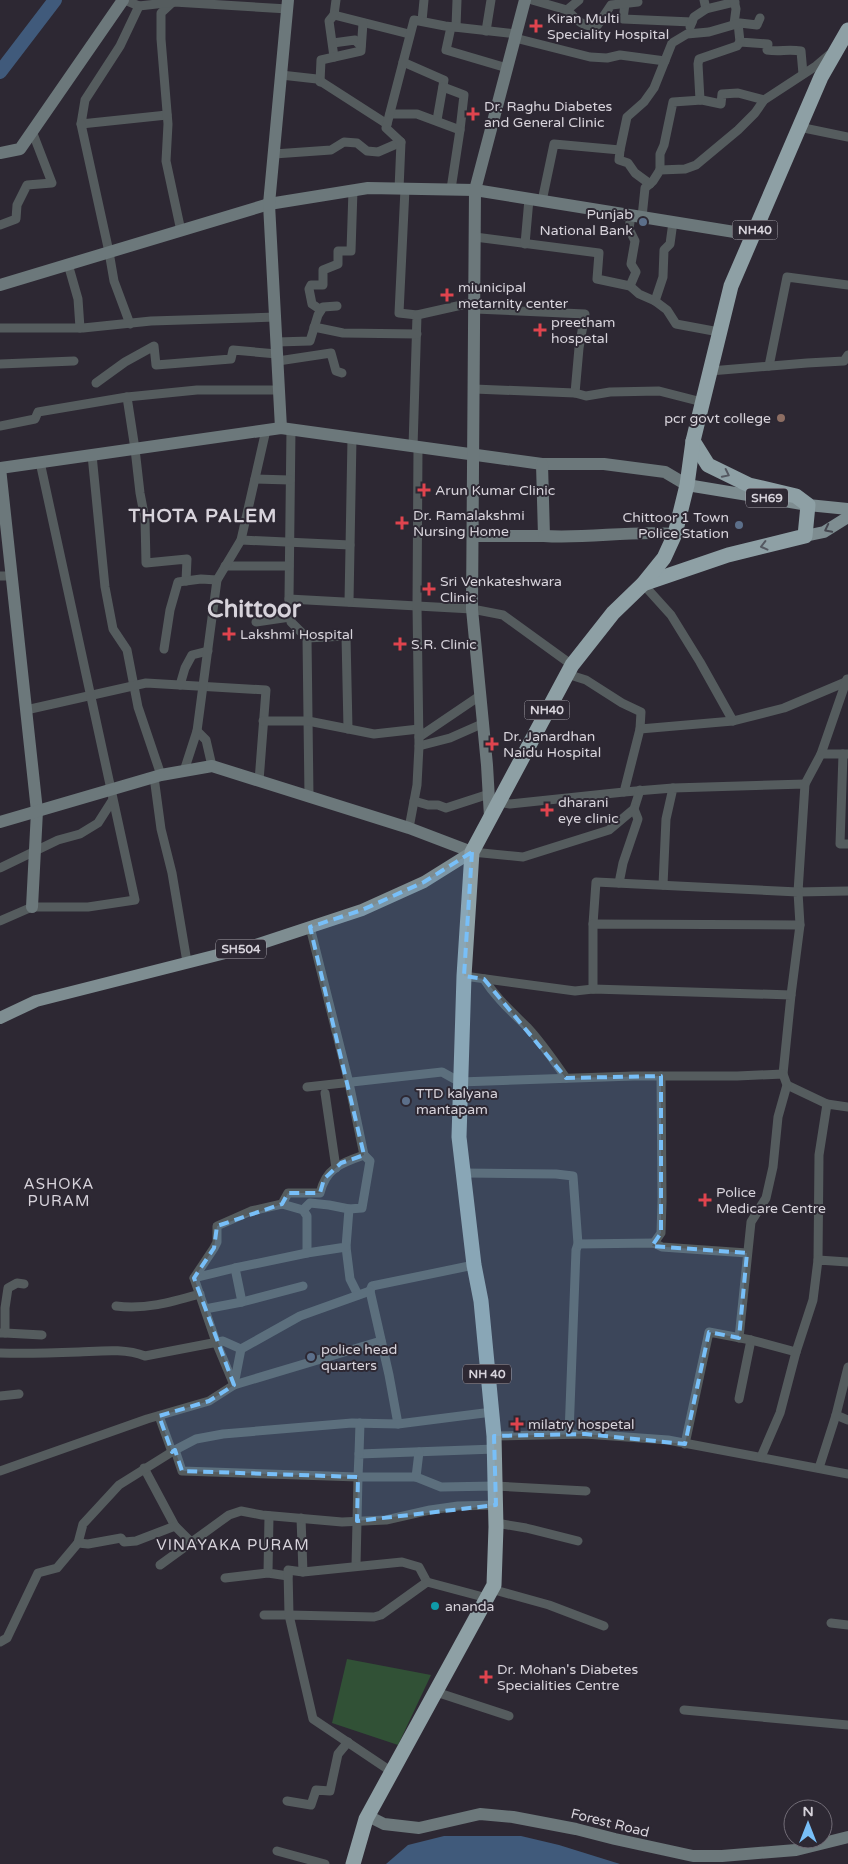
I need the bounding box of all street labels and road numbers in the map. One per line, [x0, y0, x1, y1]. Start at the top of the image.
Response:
road number: NH40 [732, 220, 778, 240]
road number: SH69 [746, 488, 788, 508]
road number: NH40 [524, 700, 570, 720]
road number: SH504 [216, 940, 266, 959]
road number: NH 40 [463, 1365, 511, 1384]
street label: Forest Road [569, 1805, 651, 1841]

